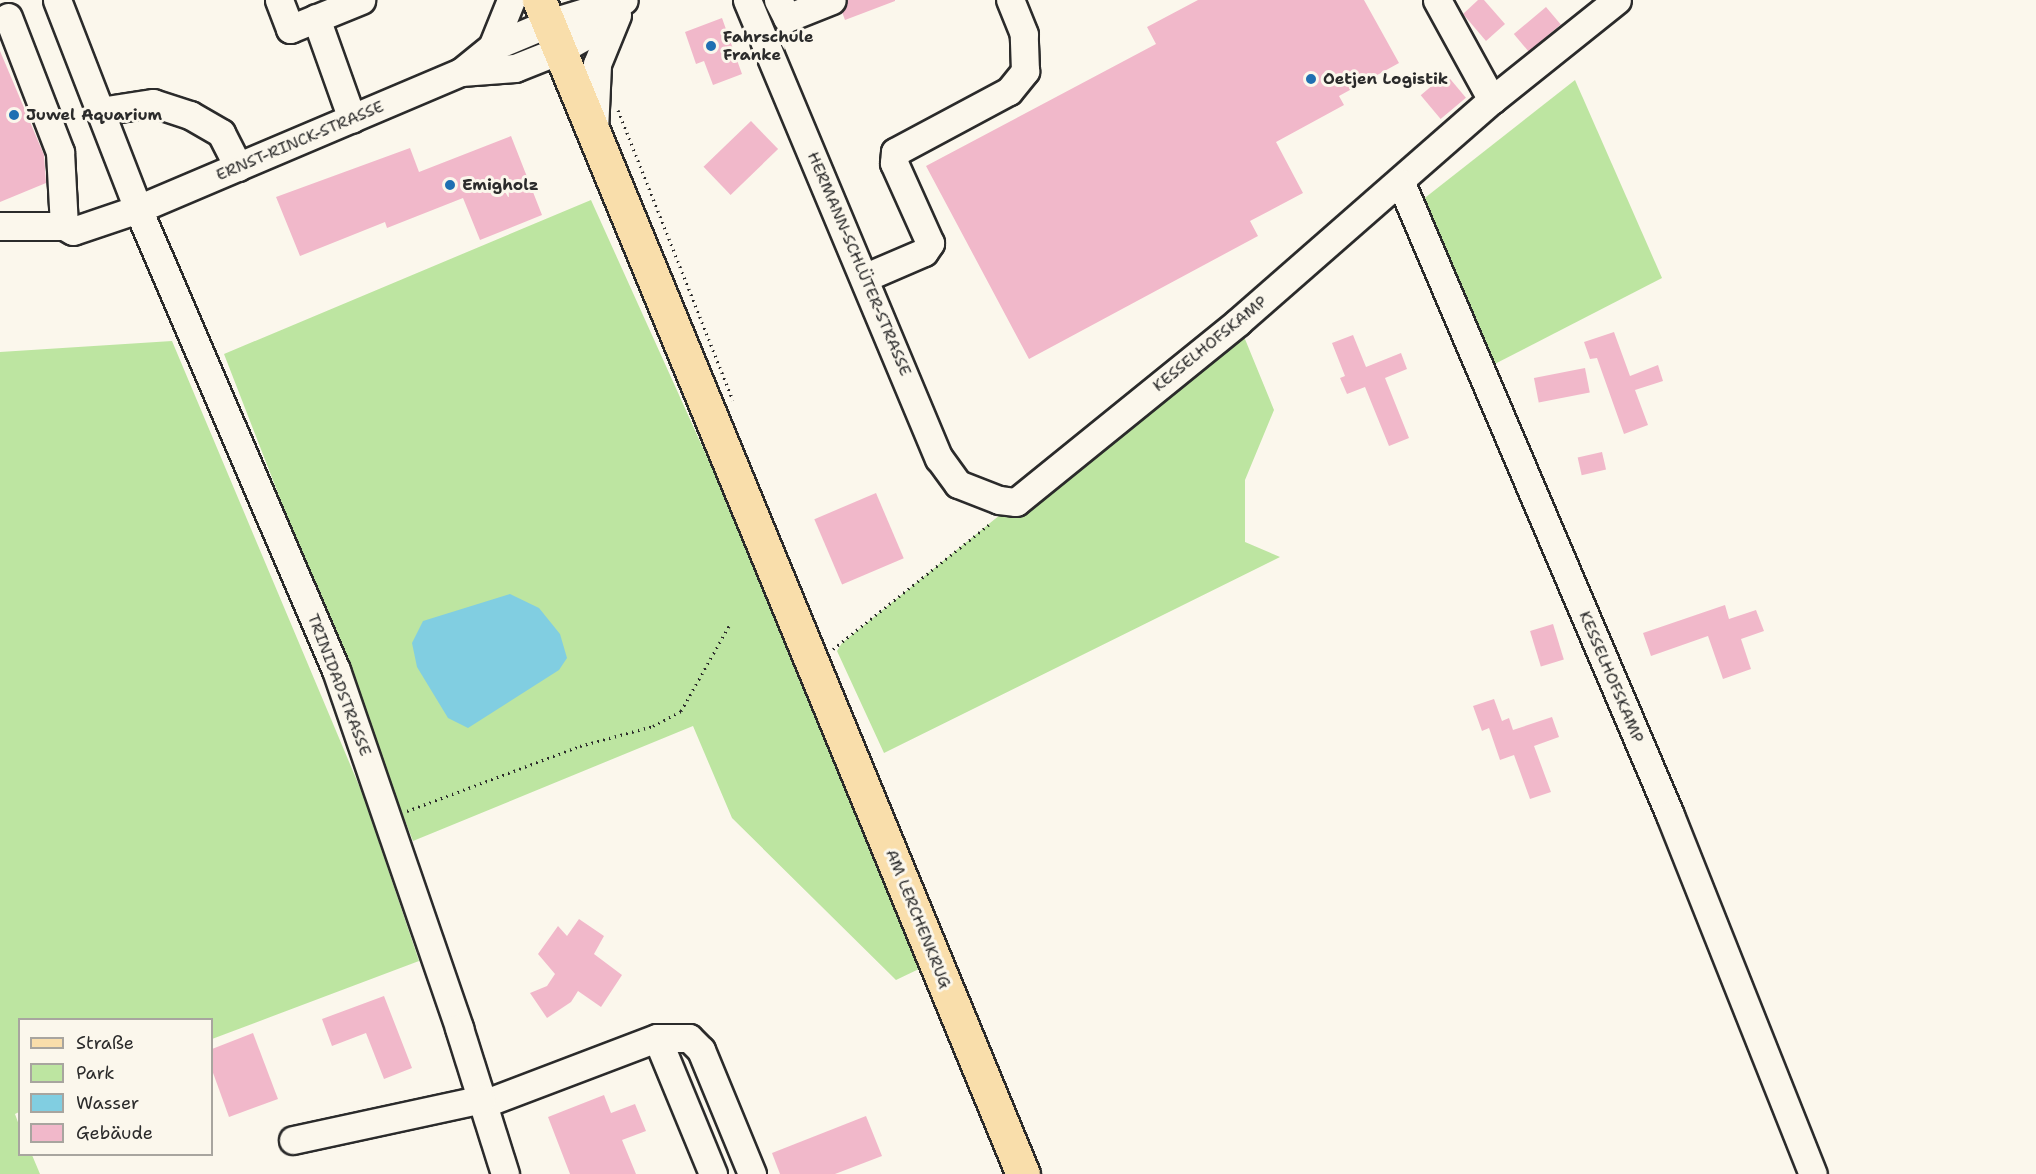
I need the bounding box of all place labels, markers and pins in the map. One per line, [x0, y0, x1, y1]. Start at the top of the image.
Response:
place label: Fahrschule Franke [723, 27, 814, 65]
marker: Fahrschule Franke [704, 39, 718, 53]
place label: Oetjen Logistik [1323, 69, 1448, 89]
marker: Oetjen Logistik [1304, 72, 1318, 86]
place label: Juwel Aquarium [26, 105, 162, 125]
marker: Juwel Aquarium [7, 108, 21, 122]
place label: Emigholz [462, 175, 539, 195]
marker: Emigholz [443, 178, 457, 192]

